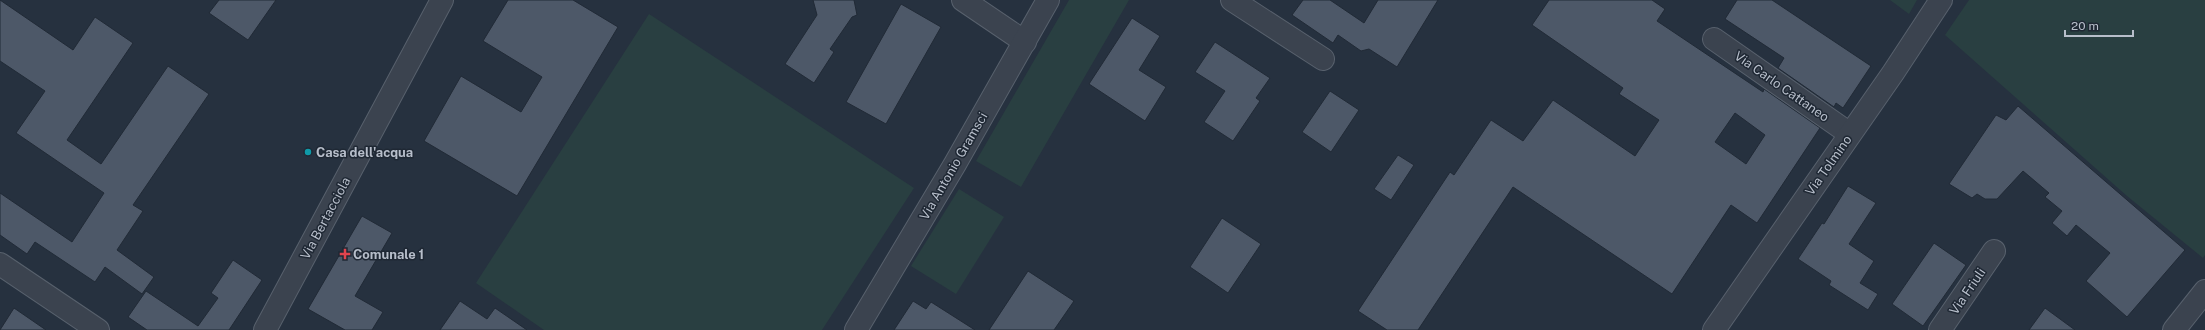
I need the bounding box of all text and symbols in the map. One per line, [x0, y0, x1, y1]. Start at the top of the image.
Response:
scale bar [2065, 12, 2133, 38]
text: 20 m [2071, 19, 2099, 33]
street label: Via Carlo Cattaneo [1732, 48, 1832, 125]
street label: Via Antonio Gramsci [917, 110, 990, 223]
street label: Via Tolmino [1802, 132, 1855, 198]
place label: Casa dell'acqua [316, 145, 413, 160]
marker: Casa dell'acqua [303, 147, 313, 157]
street label: Via Bertacciola [297, 174, 353, 262]
place label: Comunale 1 [353, 247, 424, 262]
marker: Comunale 1 [340, 249, 350, 259]
street label: Via Friuli [1946, 265, 1988, 317]

